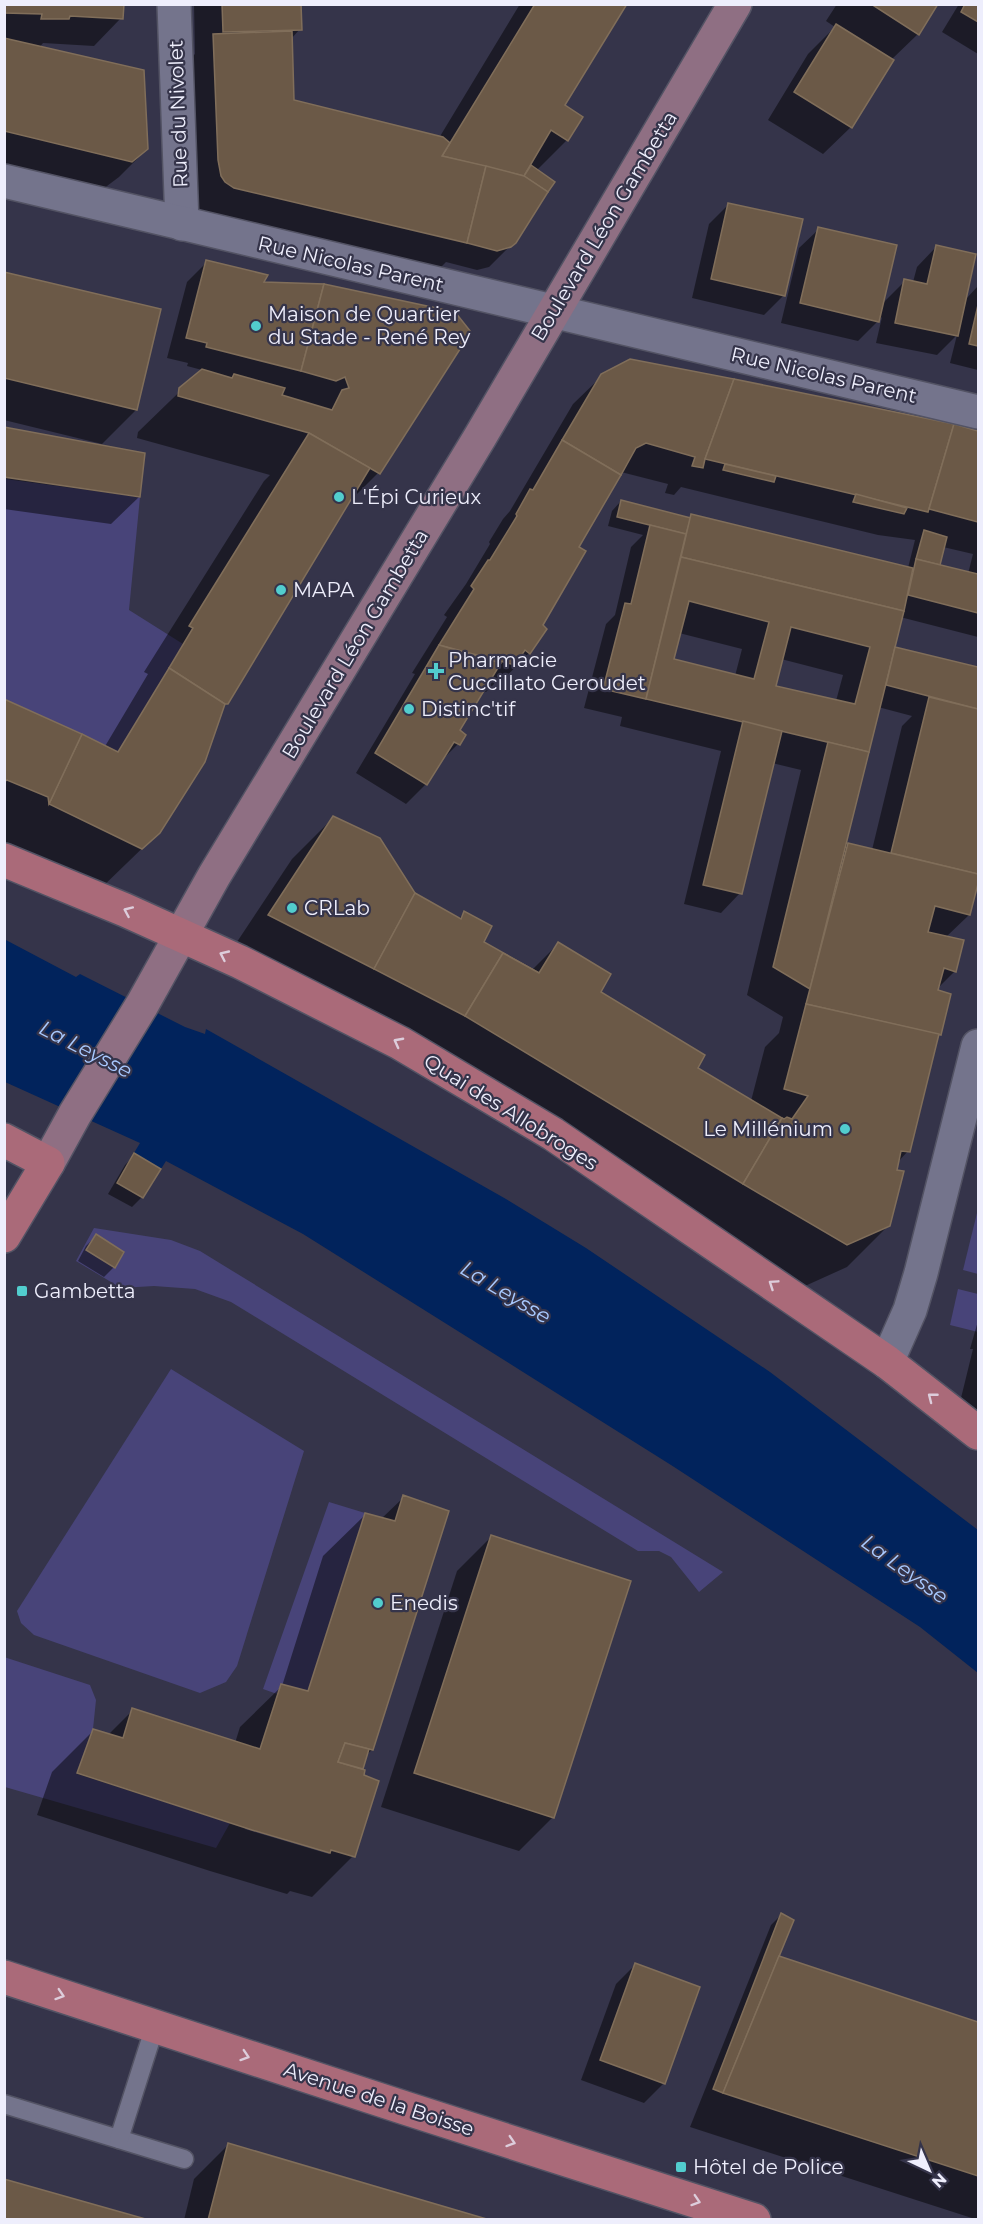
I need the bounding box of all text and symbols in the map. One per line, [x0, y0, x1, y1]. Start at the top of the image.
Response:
street label: Rue du Nivolet [163, 40, 193, 188]
street label: Boulevard Léon Gambetta [526, 107, 682, 345]
street label: Rue Nicolas Parent [256, 231, 446, 297]
place label: Maison de Quartier du Stade - René Rey [268, 302, 471, 349]
marker: Maison de Quartier du Stade - René Rey [249, 319, 263, 333]
street label: Rue Nicolas Parent [729, 342, 919, 408]
place label: L'Épi Curieux [351, 485, 481, 509]
marker: L'Épi Curieux [332, 490, 346, 504]
street label: Boulevard Léon Gambetta [277, 525, 433, 763]
place label: MAPA [293, 578, 355, 602]
marker: MAPA [274, 583, 288, 597]
place label: Pharmacie Cuccillato Geroudet [448, 648, 646, 695]
marker: Pharmacie Cuccillato Geroudet [429, 664, 443, 678]
place label: Distinc'tif [421, 697, 516, 721]
marker: Distinc'tif [402, 702, 416, 716]
place label: CRLab [304, 896, 370, 920]
marker: CRLab [285, 901, 299, 915]
one-way arrow [123, 906, 134, 918]
one-way arrow [219, 950, 230, 962]
water label: La Leysse [35, 1015, 137, 1083]
one-way arrow [393, 1038, 404, 1049]
street label: Quai des Allobroges [420, 1049, 603, 1175]
place label: Le Millénium [703, 1117, 833, 1141]
marker: Le Millénium [838, 1122, 852, 1136]
water label: La Leysse [456, 1255, 556, 1329]
place label: Gambetta [34, 1279, 135, 1303]
one-way arrow [769, 1280, 780, 1291]
marker: Gambetta [15, 1284, 29, 1298]
one-way arrow [928, 1393, 939, 1404]
water label: La Leysse [857, 1529, 953, 1609]
place label: Enedis [390, 1591, 458, 1615]
marker: Enedis [371, 1596, 385, 1610]
one-way arrow [54, 1988, 65, 2000]
one-way arrow [239, 2048, 250, 2061]
street label: Avenue de la Boisse [281, 2057, 477, 2141]
one-way arrow [505, 2135, 516, 2147]
north arrow [899, 2140, 959, 2200]
place label: Hôtel de Police [693, 2155, 844, 2179]
marker: Hôtel de Police [674, 2160, 688, 2174]
text: N [928, 2169, 950, 2192]
one-way arrow [690, 2194, 701, 2206]

